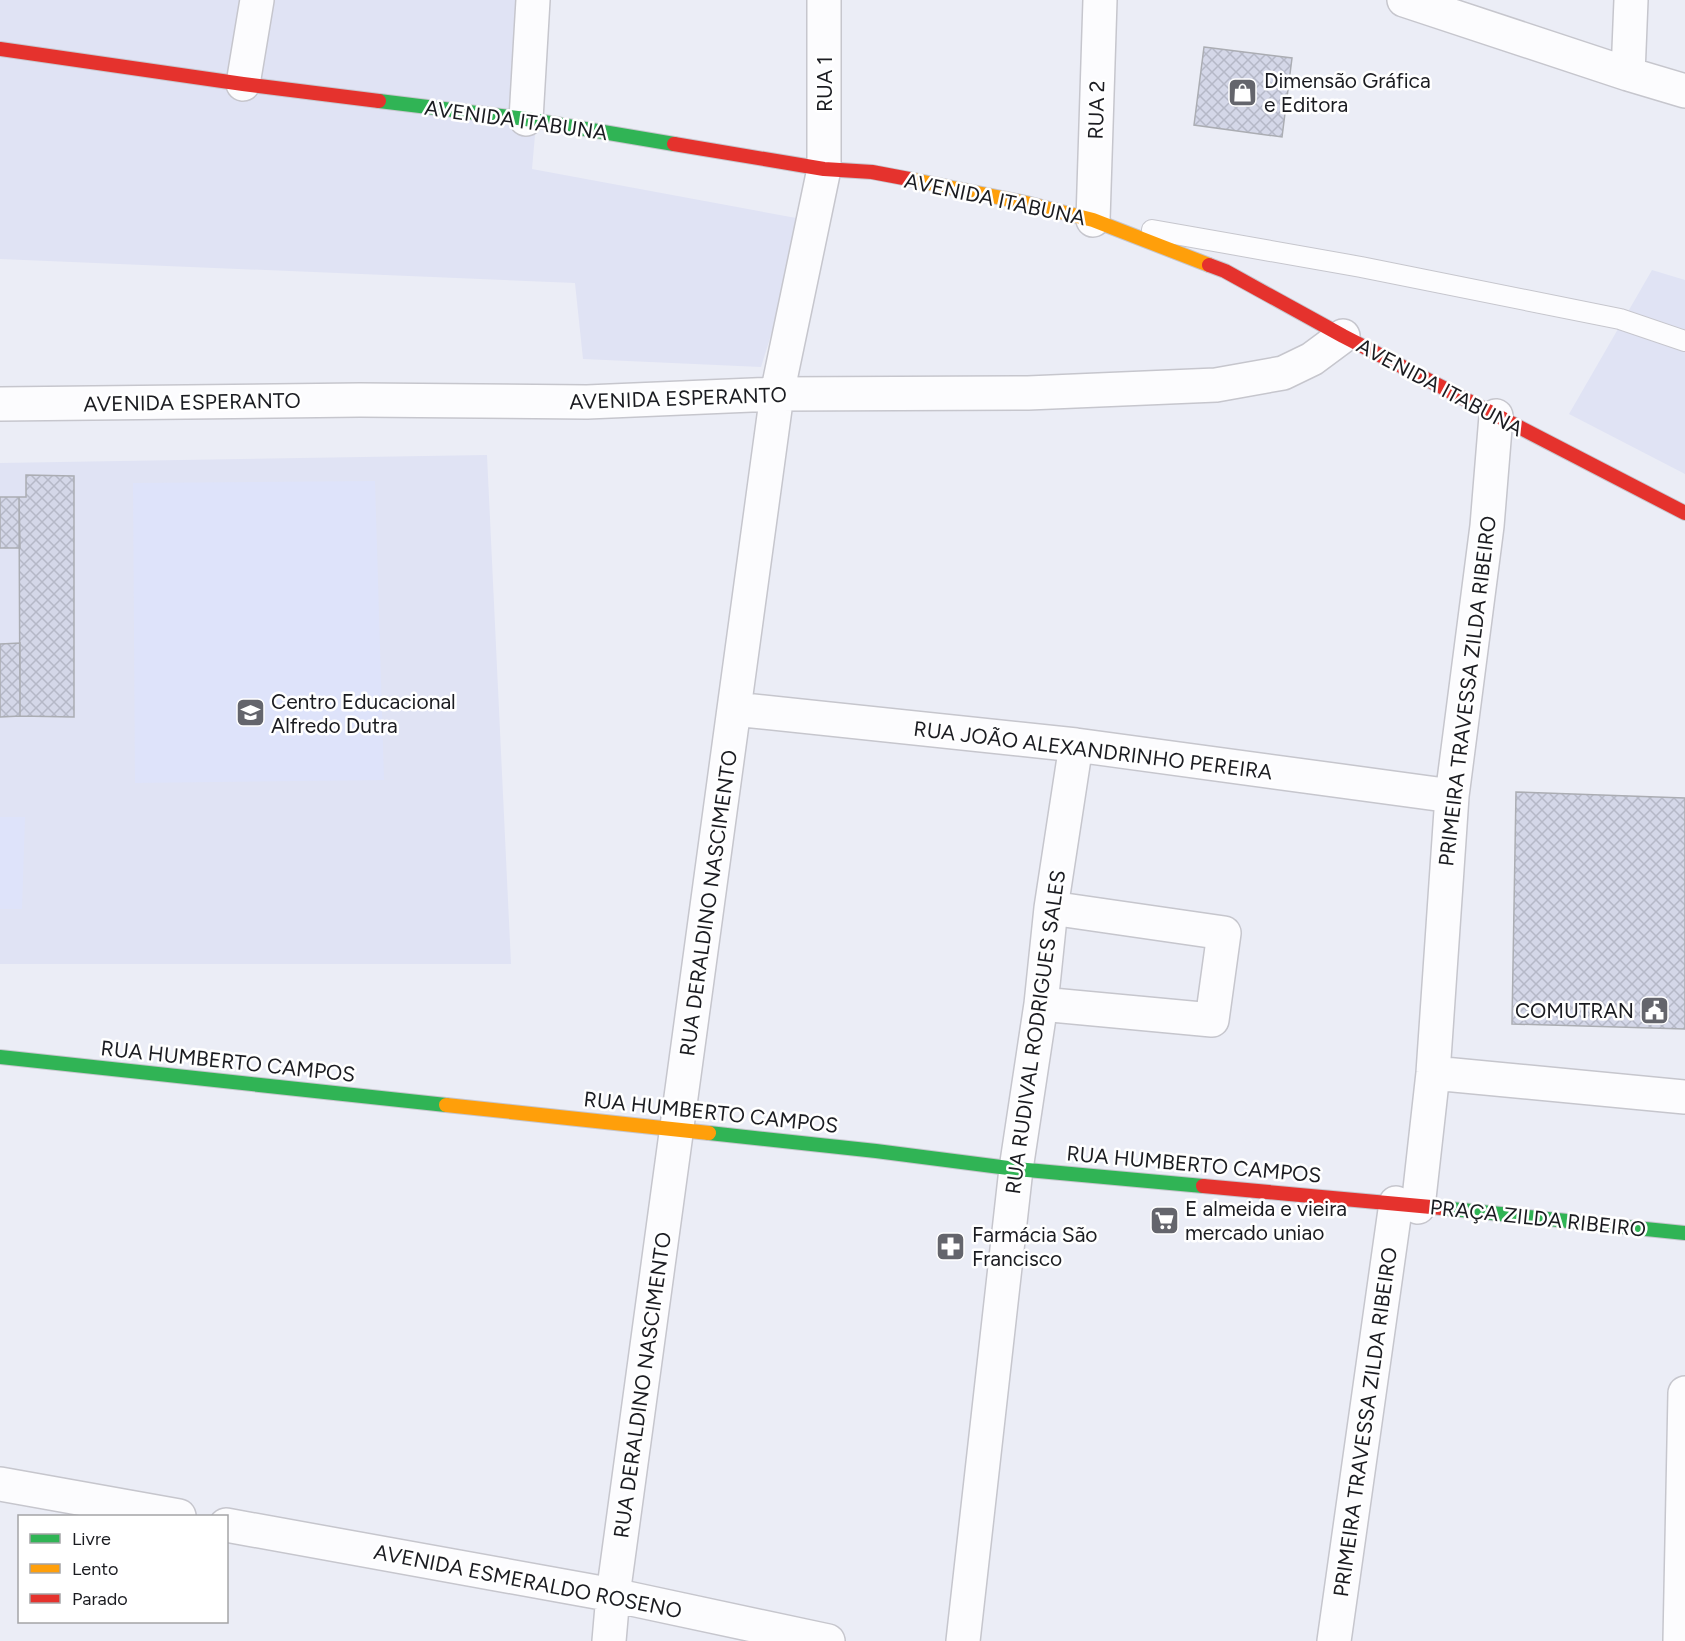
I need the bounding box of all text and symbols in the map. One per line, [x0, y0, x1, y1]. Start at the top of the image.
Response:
street label: RUA 1 [812, 56, 837, 112]
place label: Dimensão Gráfica e Editora [1264, 68, 1431, 117]
shop icon: Dimensão Gráfica e Editora [1227, 76, 1259, 108]
street label: RUA 2 [1082, 80, 1110, 140]
street label: AVENIDA ITABUNA [423, 95, 609, 145]
street label: AVENIDA ITABUNA [902, 168, 1088, 230]
street label: AVENIDA ITABUNA [1353, 333, 1527, 441]
street label: AVENIDA ESPERANTO [569, 382, 787, 414]
street label: AVENIDA ESPERANTO [83, 388, 301, 416]
street label: PRIMEIRA TRAVESSA ZILDA RIBEIRO [1433, 514, 1501, 868]
place label: Centro Educacional Alfredo Dutra [271, 689, 456, 738]
school or university icon: Centro Educacional Alfredo Dutra [234, 697, 266, 729]
street label: RUA JOÃO ALEXANDRINHO PEREIRA [912, 716, 1274, 784]
street label: RUA DERALDINO NASCIMENTO [674, 748, 742, 1058]
street label: RUA RUDIVAL RODRIGUES SALES [1000, 868, 1070, 1196]
public building icon: COMUTRAN [1639, 994, 1671, 1026]
place label: COMUTRAN [1515, 998, 1634, 1023]
street label: RUA HUMBERTO CAMPOS [100, 1035, 356, 1087]
street label: RUA HUMBERTO CAMPOS [583, 1086, 839, 1138]
street label: RUA HUMBERTO CAMPOS [1066, 1140, 1322, 1188]
street label: PRAÇA ZILDA RIBEIRO [1429, 1194, 1647, 1242]
place label: E almeida e vieira mercado uniao [1185, 1196, 1347, 1245]
supermarket icon: E almeida e vieira mercado uniao [1148, 1204, 1180, 1236]
place label: Farmácia São Francisco [972, 1222, 1098, 1271]
street label: RUA DERALDINO NASCIMENTO [608, 1230, 676, 1540]
pharmacy icon: Farmácia São Francisco [935, 1230, 967, 1262]
street label: PRIMEIRA TRAVESSA ZILDA RIBEIRO [1328, 1246, 1402, 1598]
legend [18, 1515, 228, 1623]
text: Livre [72, 1528, 111, 1550]
street label: AVENIDA ESMERALDO ROSENO [372, 1539, 684, 1623]
text: Lento [72, 1558, 118, 1580]
text: Parado [72, 1588, 128, 1610]

